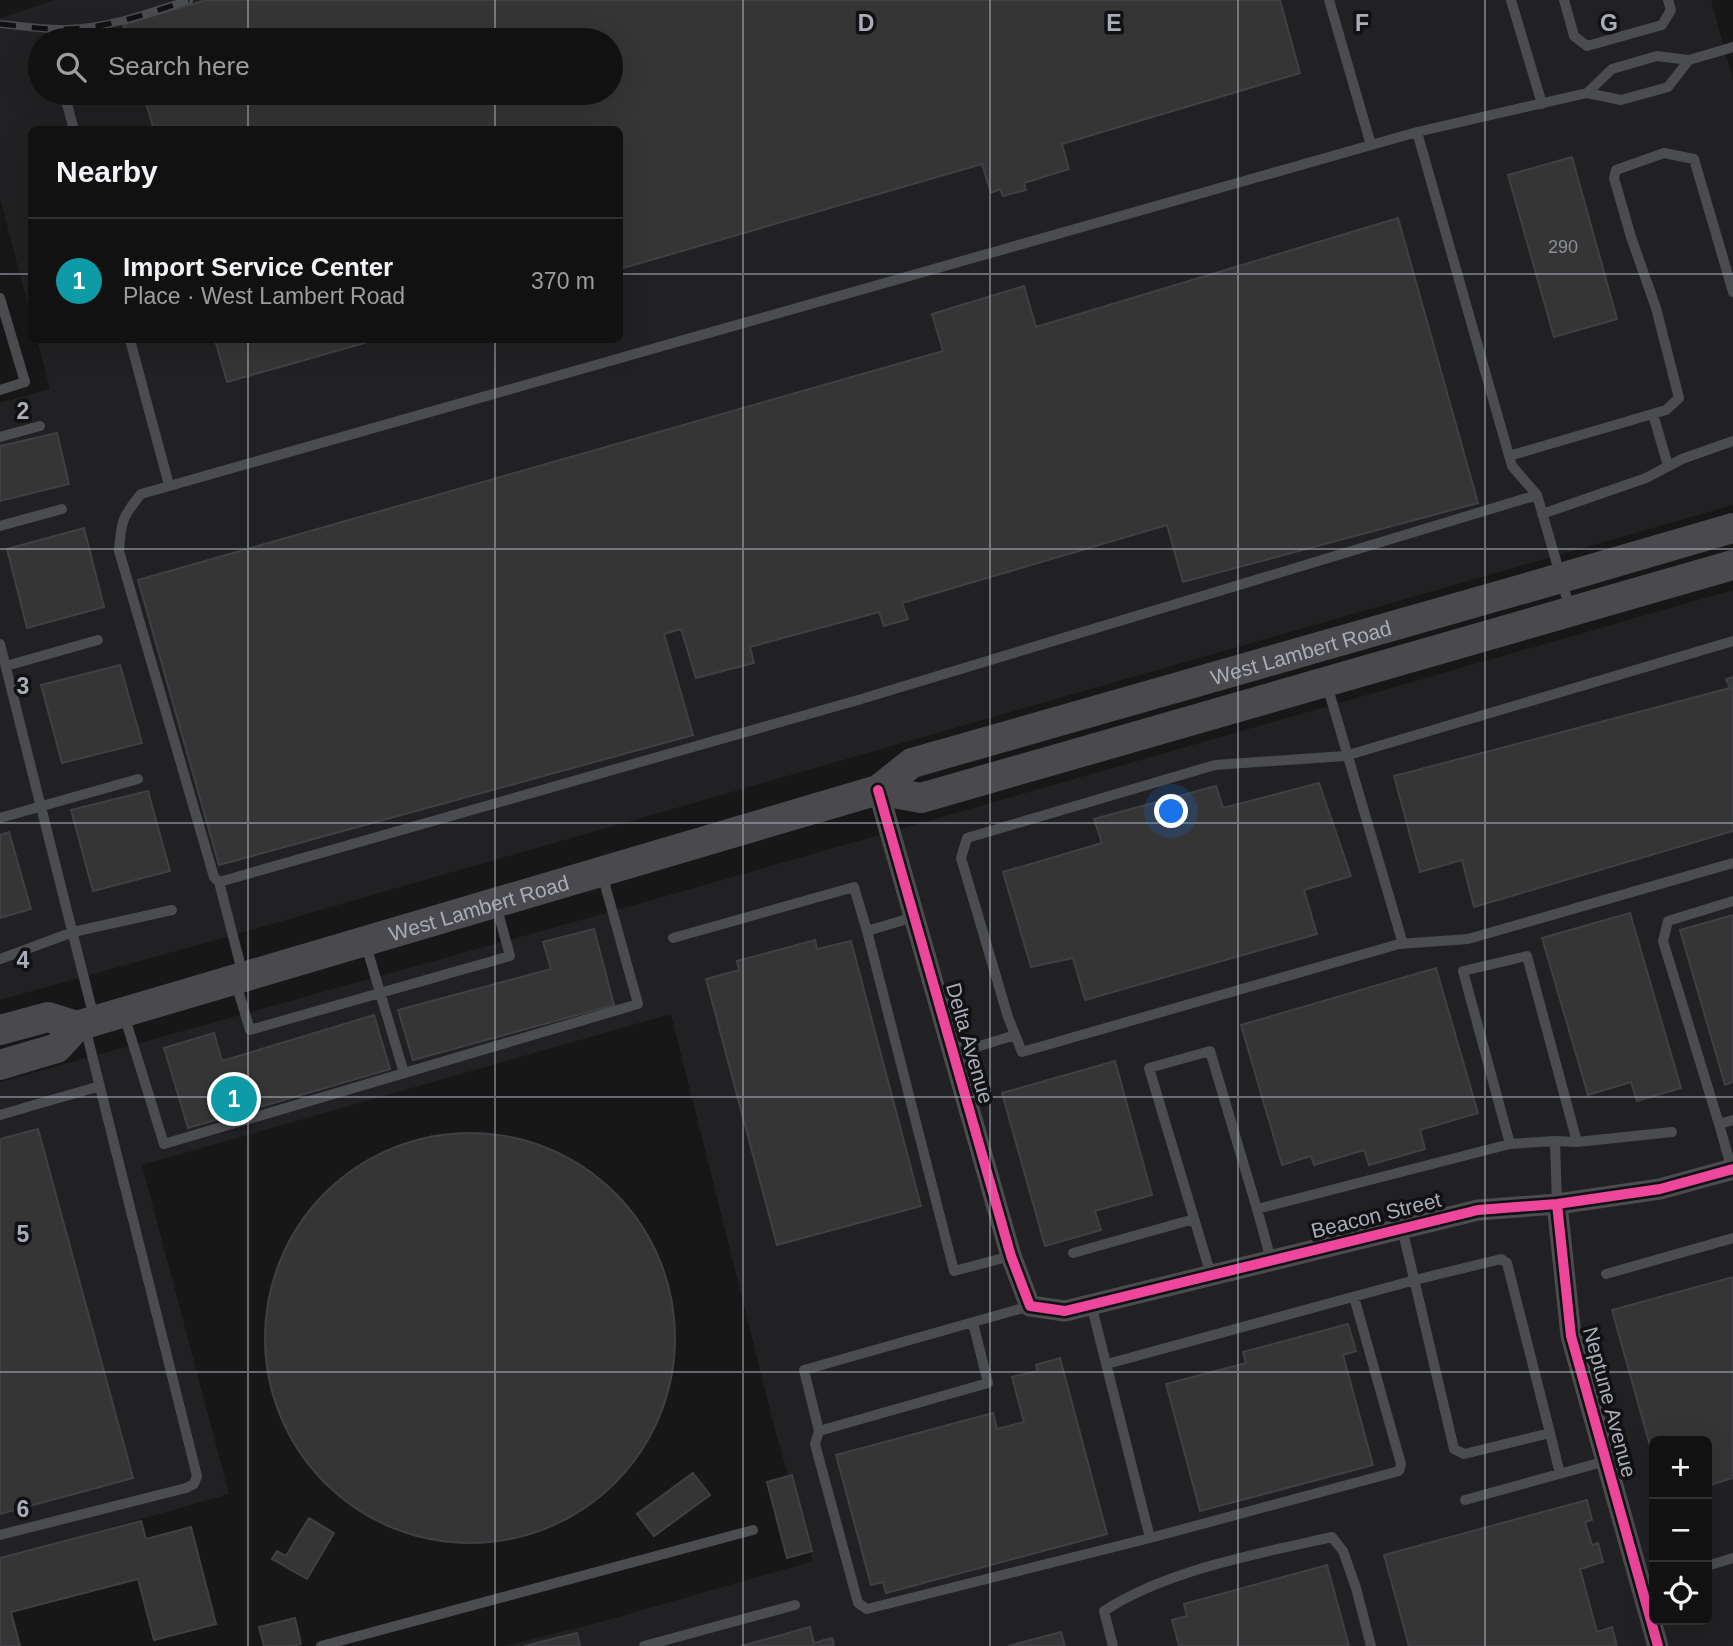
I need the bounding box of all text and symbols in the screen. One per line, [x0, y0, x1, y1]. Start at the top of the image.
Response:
text: D [858, 10, 874, 36]
text: E [1106, 10, 1122, 36]
text: F [1355, 10, 1369, 36]
text: G [1600, 10, 1618, 36]
search box [28, 28, 623, 105]
icon: search [52, 48, 90, 86]
text: Search here [108, 51, 250, 81]
text: Nearby [56, 155, 158, 188]
house number: 290 [1548, 237, 1578, 257]
text: Import Service Center [123, 252, 393, 282]
text: 1 [73, 268, 85, 294]
text: 370 m [531, 268, 595, 294]
text: Place · West Lambert Road [123, 283, 405, 309]
text: 2 [17, 398, 29, 424]
street label: West Lambert Road [1208, 616, 1394, 689]
text: 3 [17, 673, 29, 699]
your location [1154, 794, 1188, 828]
street label: West Lambert Road [386, 870, 571, 945]
text: 4 [17, 947, 30, 973]
street label: Delta Avenue [942, 980, 998, 1106]
pin: 1 [211, 1073, 257, 1125]
street label: Beacon Street [1309, 1188, 1444, 1242]
text: 5 [17, 1221, 30, 1247]
street label: Neptune Avenue [1579, 1324, 1641, 1480]
map controls [1649, 1436, 1712, 1625]
button: + [1649, 1436, 1712, 1499]
text: 6 [17, 1496, 29, 1522]
button: − [1649, 1499, 1712, 1562]
button: locate [1649, 1562, 1712, 1625]

